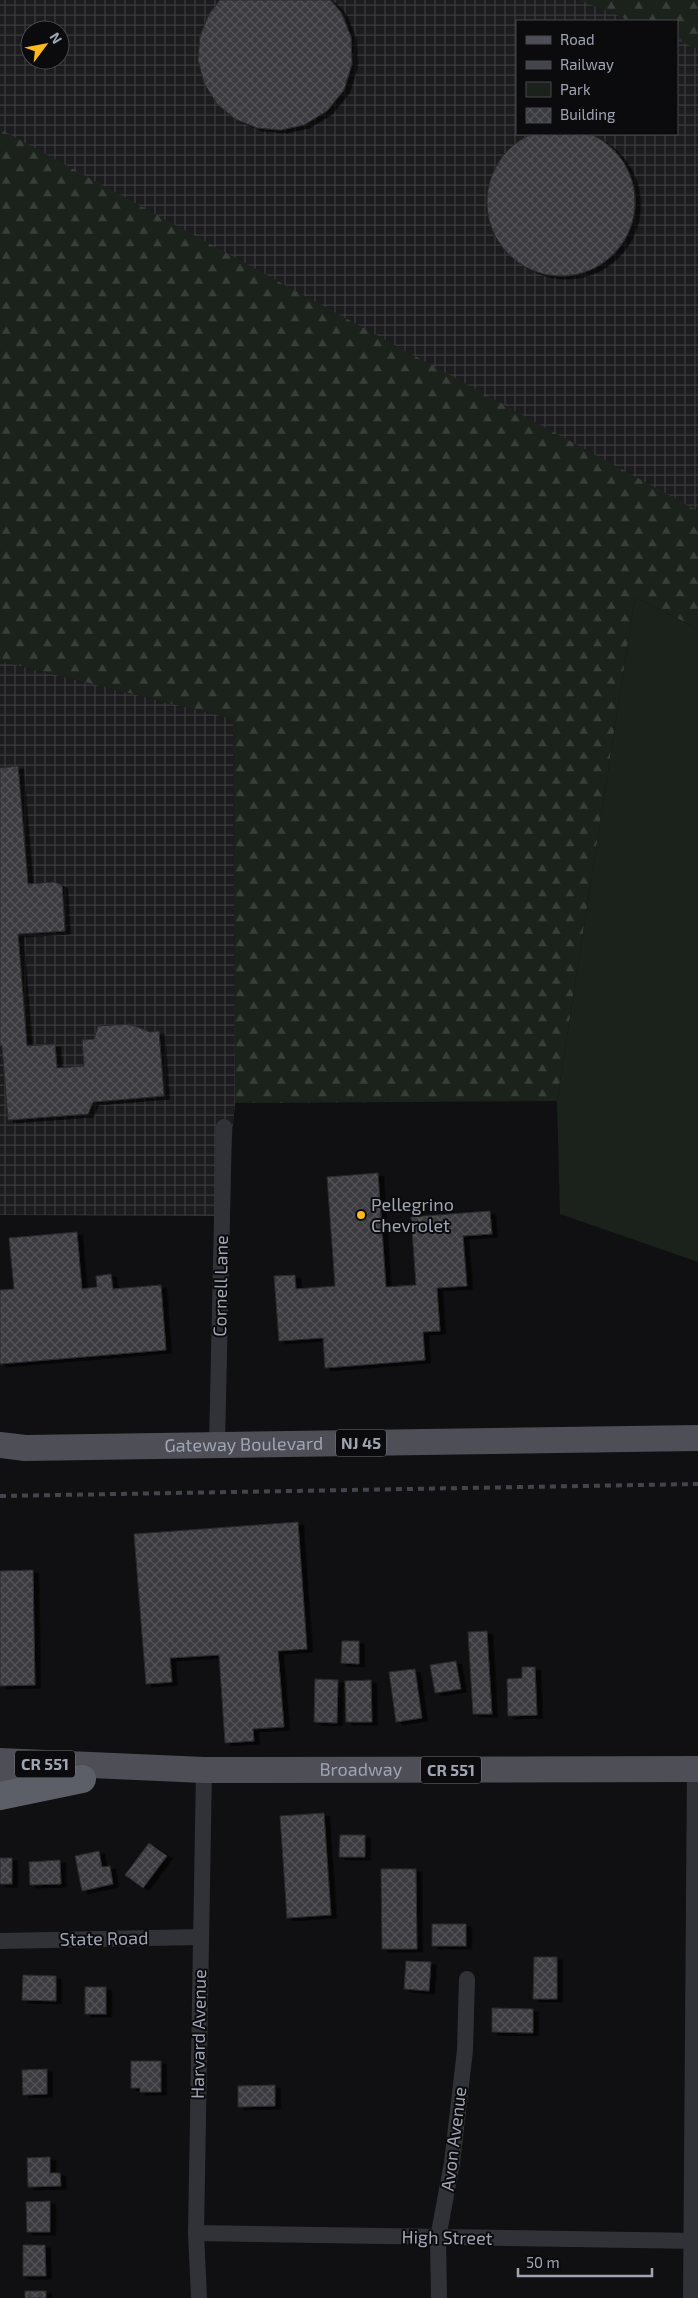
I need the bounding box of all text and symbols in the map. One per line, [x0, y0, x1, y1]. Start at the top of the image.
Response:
north arrow [20, 20, 70, 70]
legend [516, 20, 678, 135]
text: N [47, 29, 66, 47]
text: Road [560, 30, 595, 48]
text: Railway [560, 55, 614, 73]
text: Park [560, 80, 591, 98]
text: Building [560, 105, 616, 123]
place label: Pellegrino Chevrolet [371, 1193, 454, 1236]
marker: Pellegrino Chevrolet [355, 1209, 367, 1221]
street label: Cornell Lane [208, 1235, 232, 1337]
road number: NJ 45 [336, 1430, 386, 1456]
street label: Gateway Boulevard [164, 1432, 323, 1456]
road number: CR 551 [15, 1750, 75, 1778]
road number: CR 551 [421, 1756, 481, 1784]
street label: Broadway [319, 1758, 403, 1780]
street label: State Road [59, 1926, 149, 1950]
street label: Harvard Avenue [186, 1969, 210, 2099]
street label: Avon Avenue [436, 2085, 470, 2192]
street label: High Street [401, 2225, 493, 2249]
scale bar [518, 2246, 652, 2278]
text: 50 m [526, 2253, 560, 2271]

